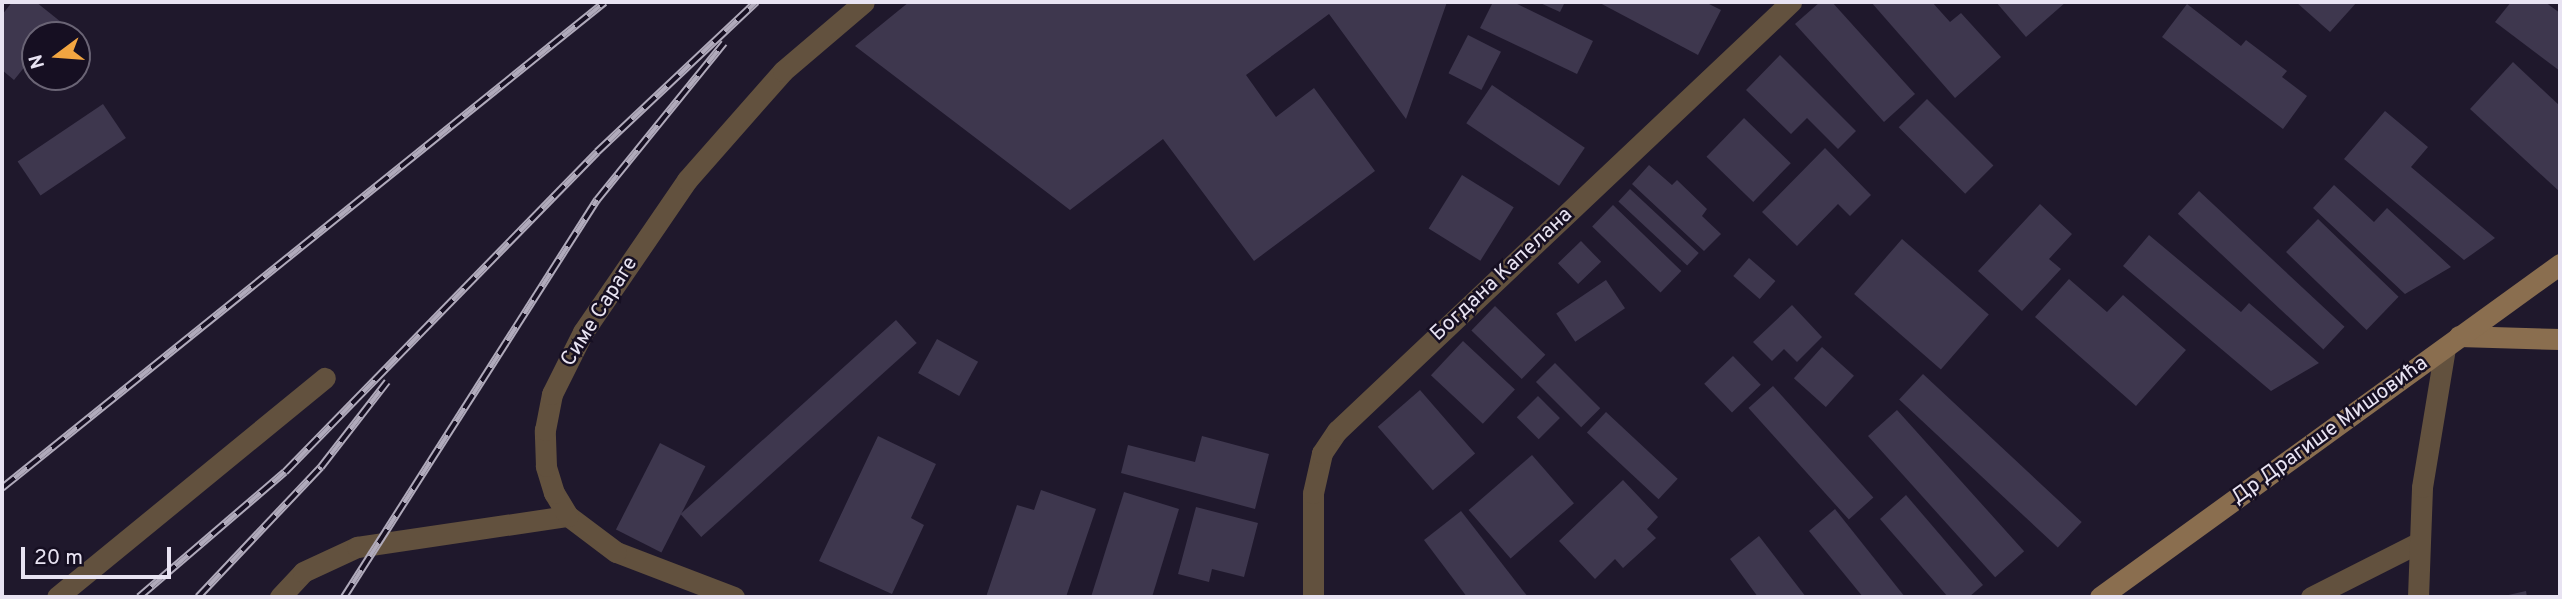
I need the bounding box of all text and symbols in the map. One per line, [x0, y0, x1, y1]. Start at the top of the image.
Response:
north arrow [21, 21, 91, 91]
text: N [24, 51, 51, 71]
street label: Богдана Капелана [1426, 203, 1578, 347]
street label: Симе Сараге [556, 252, 644, 372]
street label: Др Драгише Мишовића [2227, 351, 2433, 511]
scale bar [24, 532, 175, 576]
text: 20 m [34, 545, 83, 572]

